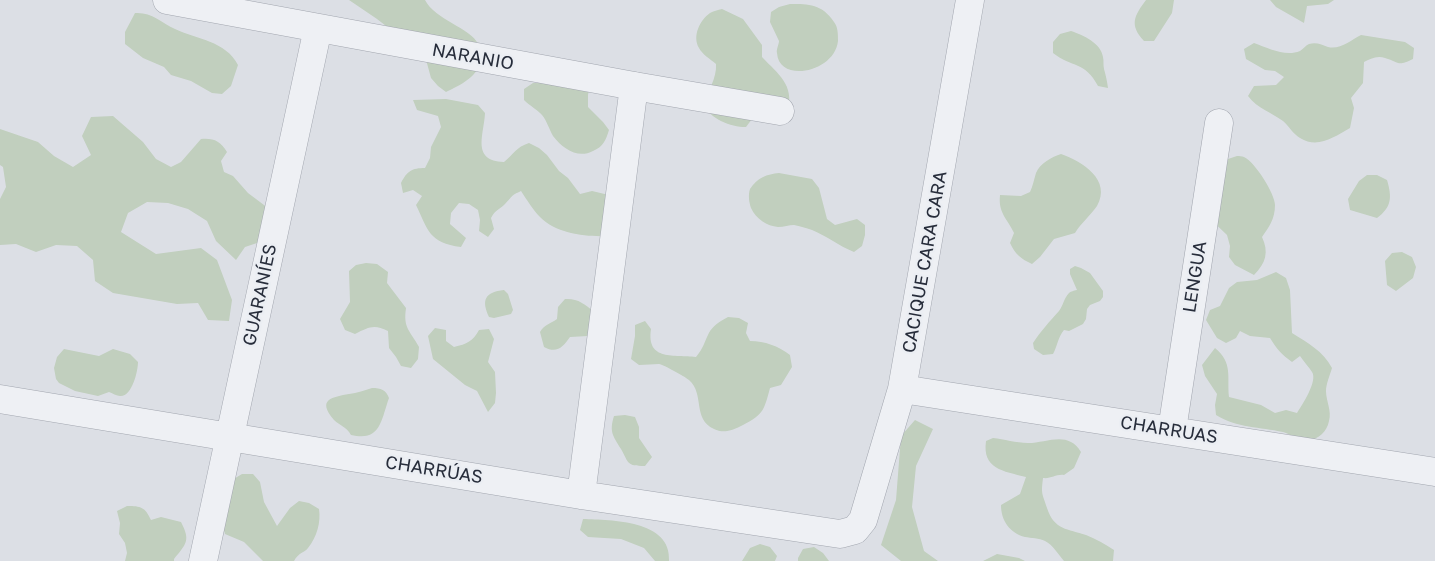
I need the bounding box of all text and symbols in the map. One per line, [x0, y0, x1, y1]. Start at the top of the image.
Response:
street label: NARANIO [430, 39, 516, 75]
street label: CACIQUE CARA CARA [898, 169, 952, 355]
street label: LENGUA [1179, 240, 1211, 314]
street label: GUARANÍES [239, 242, 281, 348]
street label: CHARRUAS [1119, 412, 1219, 448]
street label: CHARRÚAS [384, 452, 484, 488]

